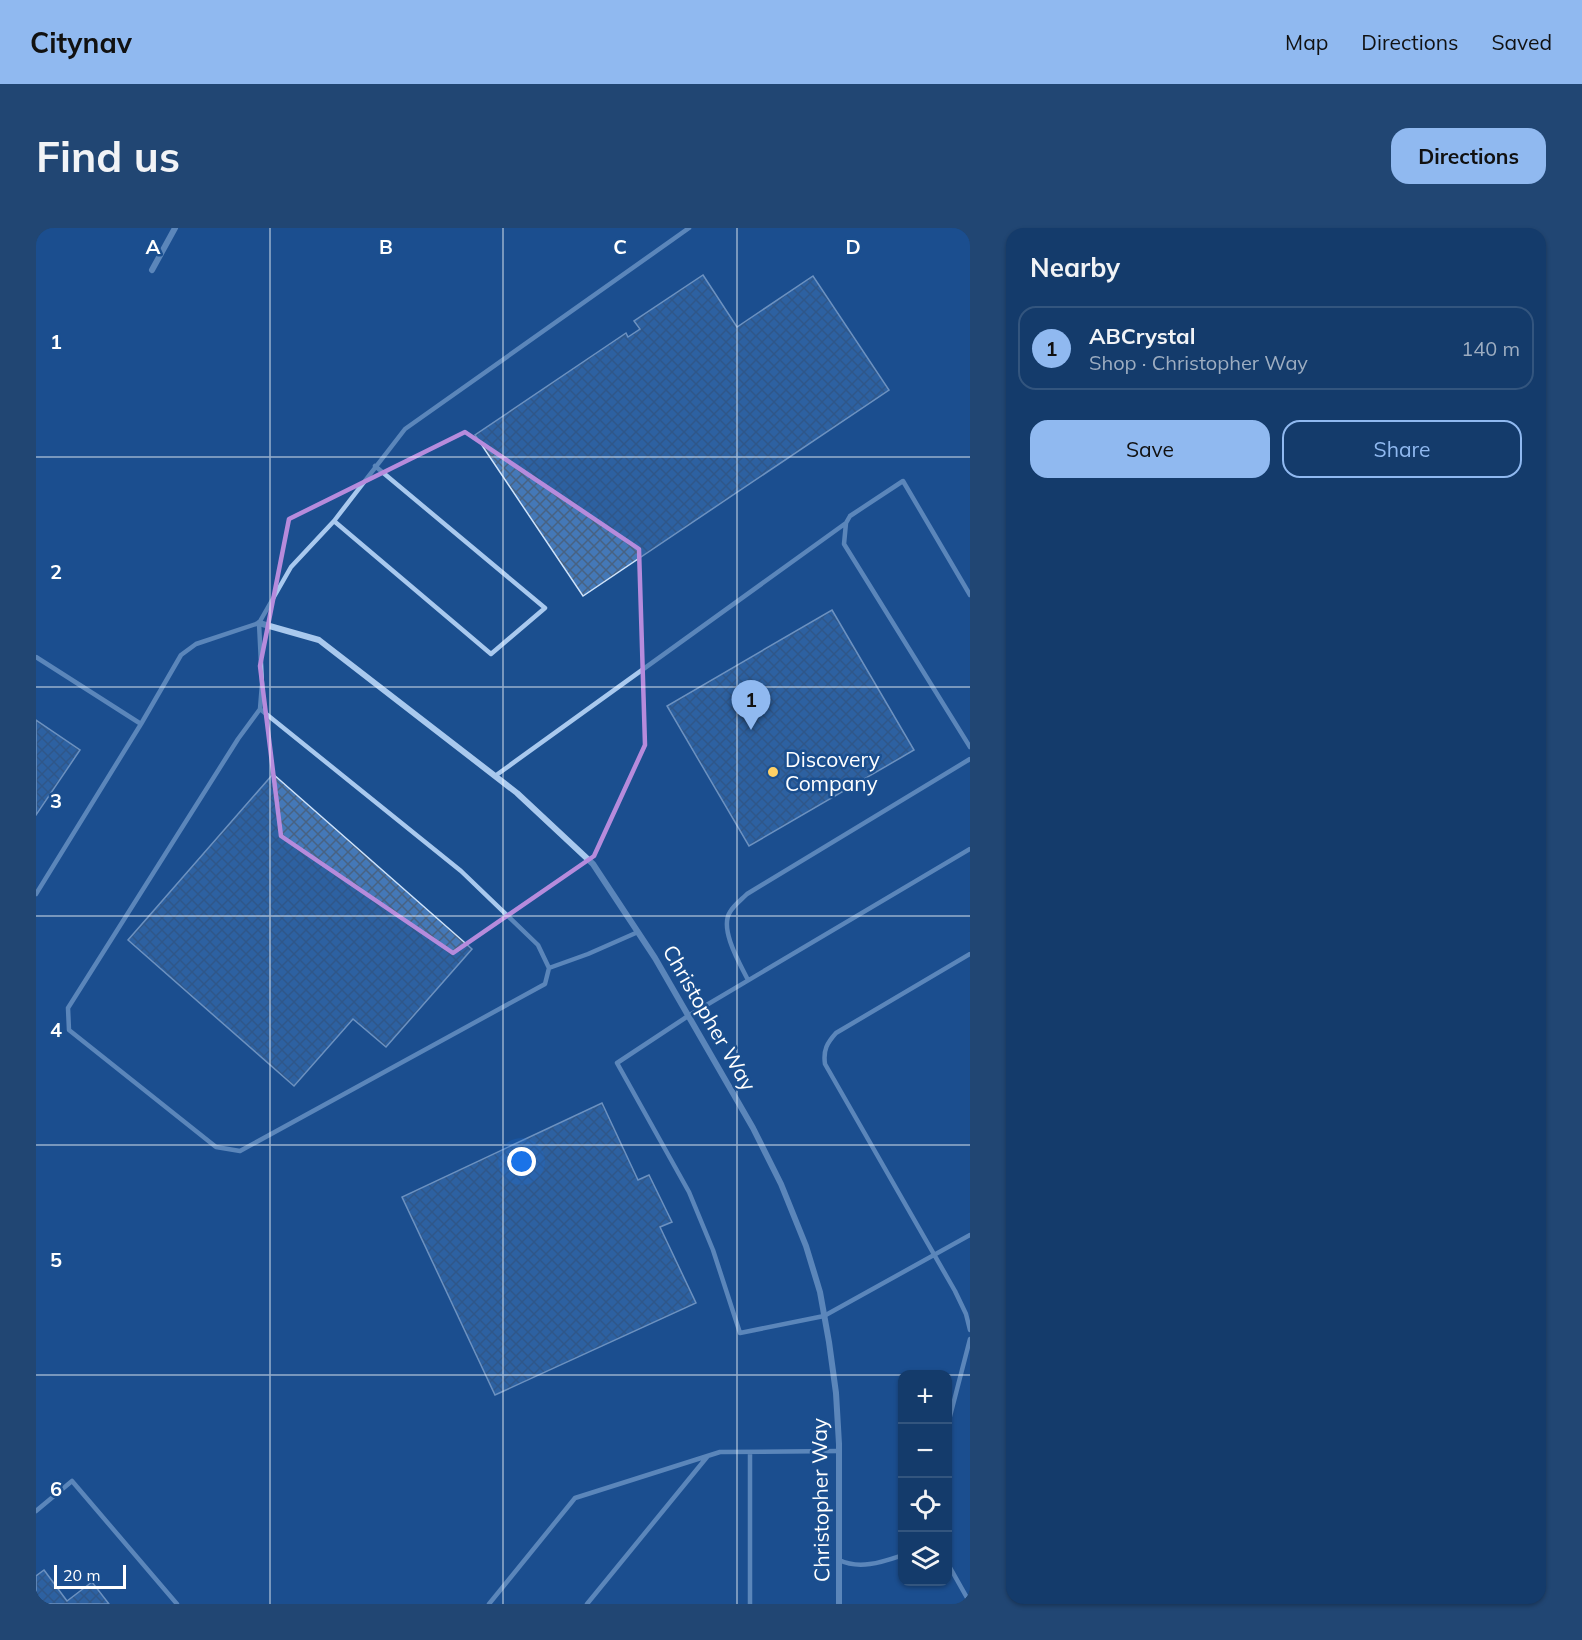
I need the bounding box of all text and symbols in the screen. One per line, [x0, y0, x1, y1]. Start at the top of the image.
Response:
text: Citynav [30, 25, 132, 60]
text: Map [1285, 29, 1328, 55]
text: Directions [1361, 29, 1458, 55]
text: Saved [1491, 29, 1552, 55]
button: Directions [1391, 128, 1546, 184]
text: Find us [36, 130, 180, 183]
text: A [146, 234, 161, 259]
text: B [379, 234, 393, 259]
text: C [613, 234, 627, 259]
text: D [845, 234, 861, 259]
text: Nearby [1030, 251, 1120, 284]
text: ABCrystal [1089, 322, 1195, 350]
text: 1 [50, 329, 62, 354]
text: 1 [1046, 336, 1058, 361]
text: 140 m [1461, 336, 1520, 361]
text: Shop · Christopher Way [1089, 350, 1308, 375]
button: Save [1030, 420, 1270, 478]
button: Share [1282, 420, 1522, 478]
text: 2 [50, 559, 62, 584]
pin: 1 [732, 680, 770, 730]
place label: Discovery Company [785, 746, 880, 796]
marker: Discovery Company [766, 765, 780, 779]
text: 3 [50, 788, 62, 813]
street label: Christopher Way [658, 940, 762, 1095]
text: 4 [50, 1017, 62, 1042]
your location [507, 1147, 536, 1176]
text: 5 [50, 1247, 62, 1272]
map controls [898, 1370, 952, 1586]
button: + [898, 1370, 952, 1424]
street label: Christopher Way [806, 1418, 834, 1582]
button: − [898, 1424, 952, 1478]
text: 6 [50, 1476, 62, 1501]
button: locate [898, 1478, 952, 1532]
button: layers [898, 1532, 952, 1586]
scale bar [54, 1562, 126, 1590]
text: 20 m [63, 1565, 100, 1585]

